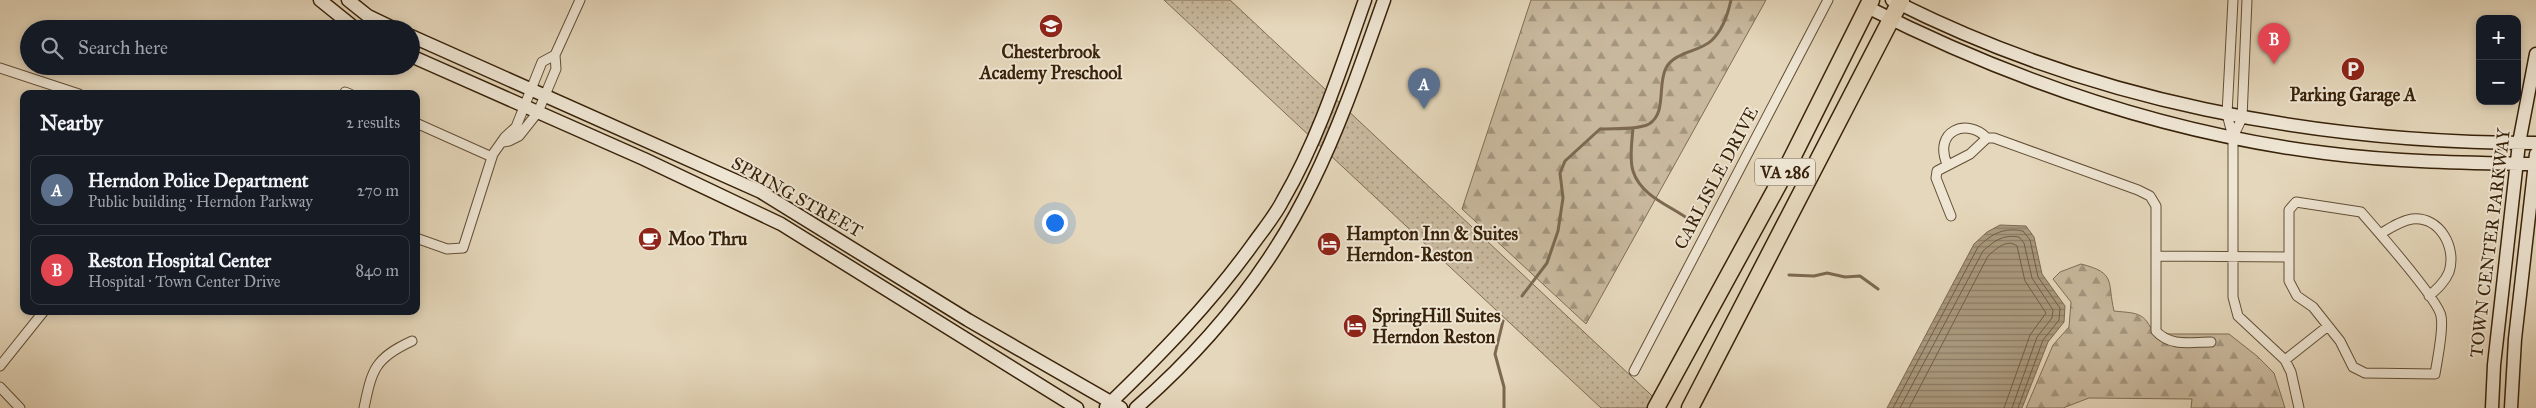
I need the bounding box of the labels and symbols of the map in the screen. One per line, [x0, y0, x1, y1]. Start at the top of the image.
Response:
school or university icon: Chesterbrook Academy Preschool [1038, 13, 1064, 39]
pin: B [2258, 23, 2290, 64]
place label: Chesterbrook Academy Preschool [979, 41, 1123, 85]
parking icon: Parking Garage A [2340, 56, 2366, 82]
pin: A [1408, 68, 1440, 109]
place label: Parking Garage A [2290, 84, 2417, 107]
street label: CARLISLE DRIVE [1669, 103, 1763, 253]
street label: TOWN CENTER PARKWAY [2465, 127, 2515, 359]
street label: SPRING STREET [728, 152, 866, 242]
road number: VA 286 [1755, 158, 1815, 186]
your location [1042, 210, 1068, 236]
place label: Hampton Inn & Suites Herndon-Reston [1346, 223, 1518, 266]
cafe icon: Moo Thru [637, 226, 663, 252]
place label: Moo Thru [668, 228, 748, 250]
hotel icon: Hampton Inn & Suites Herndon-Reston [1316, 231, 1342, 257]
place label: SpringHill Suites Herndon Reston [1372, 305, 1501, 348]
hotel icon: SpringHill Suites Herndon Reston [1342, 313, 1368, 339]

